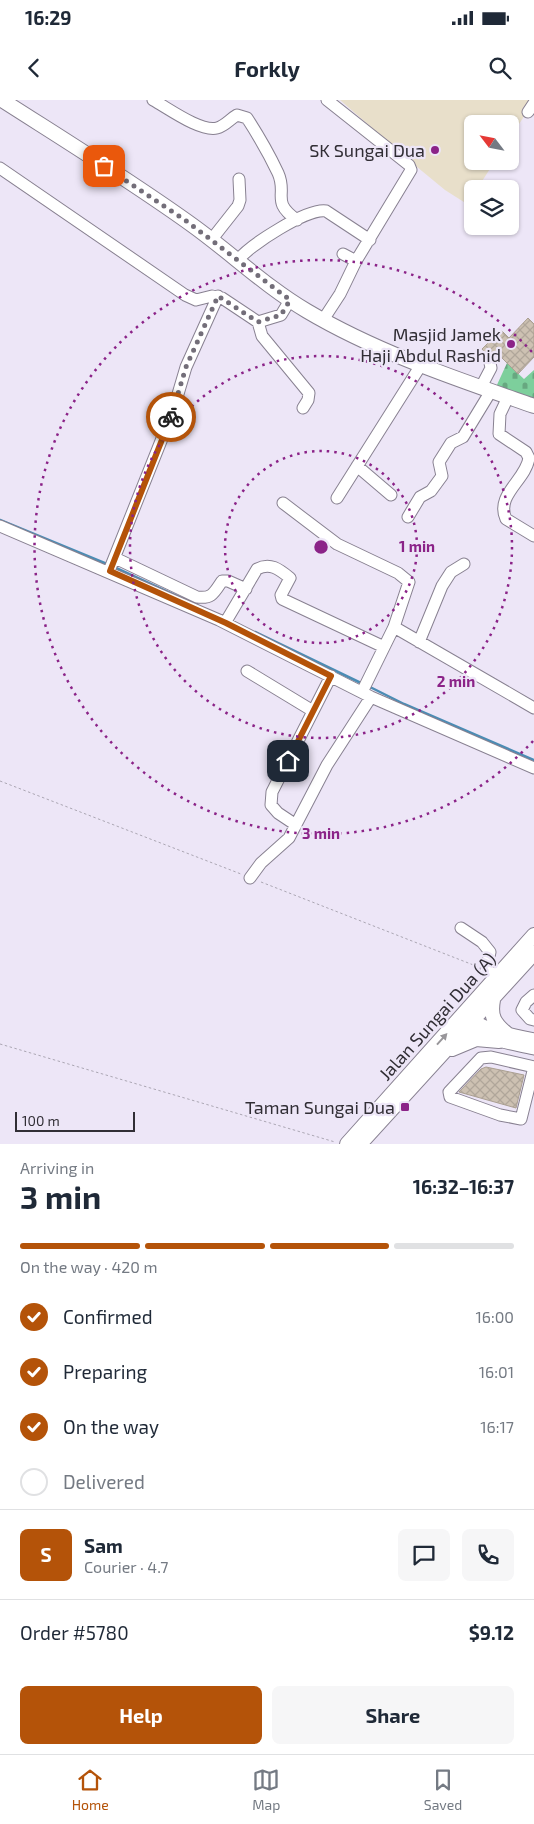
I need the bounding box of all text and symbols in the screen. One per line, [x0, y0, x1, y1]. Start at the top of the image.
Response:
text: 16:29 [25, 6, 72, 29]
icon: back [20, 54, 48, 82]
icon: search [486, 54, 514, 82]
text: Forkly [234, 55, 300, 81]
north arrow [464, 115, 519, 170]
map controls [464, 115, 519, 235]
place label: SK Sungai Dua [309, 139, 425, 161]
marker: SK Sungai Dua [429, 144, 441, 156]
pin [83, 145, 125, 187]
icon: bag [90, 152, 118, 180]
button: layers [464, 180, 519, 235]
place label: Masjid Jamek Haji Abdul Rashid [360, 323, 501, 366]
marker: Masjid Jamek Haji Abdul Rashid [505, 338, 517, 350]
courier [146, 392, 196, 442]
icon: bike [157, 403, 185, 431]
text: 1 min [399, 537, 435, 555]
centre of rings [312, 538, 330, 556]
text: 2 min [437, 672, 475, 690]
pin [267, 740, 309, 782]
icon: home [274, 747, 302, 775]
text: 3 min [302, 824, 340, 842]
street label: Jalan Sungai Dua (A) [374, 948, 500, 1084]
one-way arrow [436, 1033, 448, 1045]
place label: Taman Sungai Dua [245, 1096, 395, 1118]
marker: Taman Sungai Dua [399, 1101, 411, 1113]
scale bar [15, 1109, 135, 1132]
text: 100 m [22, 1112, 60, 1129]
text: Arriving in [20, 1158, 94, 1177]
text: 16:32–16:37 [413, 1175, 514, 1198]
text: 3 min [20, 1177, 101, 1215]
text: On the way · 420 m [20, 1257, 158, 1276]
icon: check [20, 1303, 48, 1331]
text: Confirmed [63, 1305, 153, 1328]
text: 16:00 [475, 1307, 514, 1326]
icon: check [20, 1358, 48, 1386]
text: Preparing [63, 1360, 147, 1383]
text: 16:01 [479, 1362, 514, 1381]
icon: check [20, 1413, 48, 1441]
text: On the way [63, 1415, 159, 1438]
text: 16:17 [480, 1417, 514, 1436]
text: Delivered [63, 1470, 145, 1493]
button: chat [398, 1529, 450, 1581]
button: phone [462, 1529, 514, 1581]
text: Sam [84, 1534, 123, 1557]
text: S [40, 1543, 52, 1566]
text: Courier · 4.7 [84, 1557, 168, 1576]
text: Order #5780 [20, 1621, 129, 1644]
text: $9.12 [469, 1621, 514, 1644]
button: Help [20, 1686, 262, 1744]
button: Share [272, 1686, 514, 1744]
tab: Home [72, 1766, 109, 1813]
tab: Map [252, 1766, 280, 1813]
tab: Saved [424, 1766, 462, 1813]

